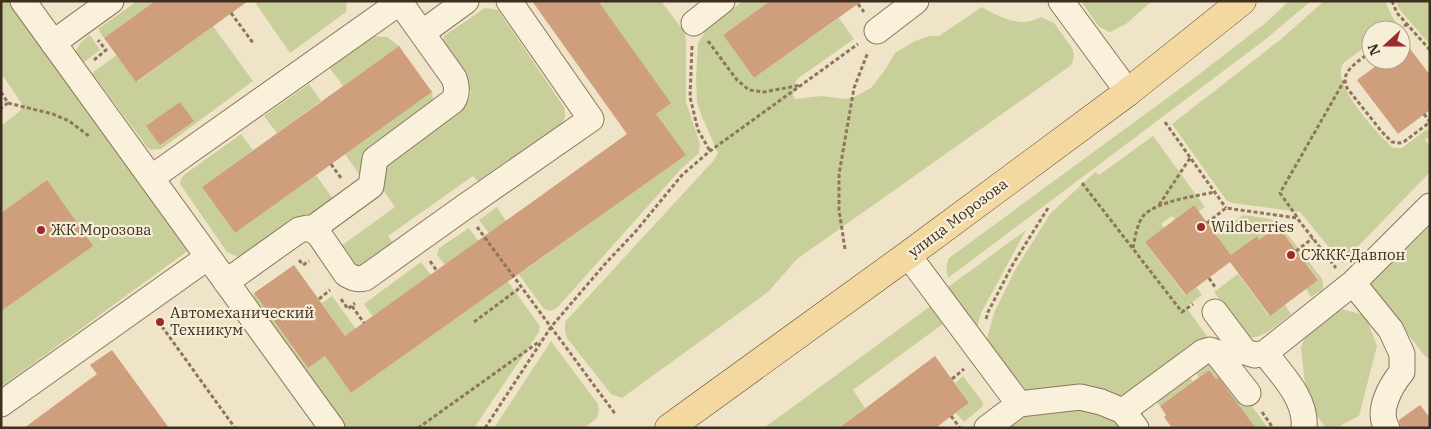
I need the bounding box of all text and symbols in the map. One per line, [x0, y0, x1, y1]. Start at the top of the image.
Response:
north arrow [1361, 20, 1411, 70]
text: N [1363, 41, 1384, 58]
street label: улица Морозова [904, 174, 1011, 261]
place label: Wildberries [1211, 217, 1294, 236]
place label: ЖК Морозова [51, 220, 152, 239]
marker: Wildberries [1195, 221, 1207, 233]
marker: ЖК Морозова [35, 224, 47, 236]
place label: СЖКК-Давпон [1301, 245, 1406, 264]
marker: СЖКК-Давпон [1285, 249, 1297, 261]
place label: Автомеханический Техникум [170, 303, 314, 339]
marker: Автомеханический Техникум [154, 316, 166, 328]

